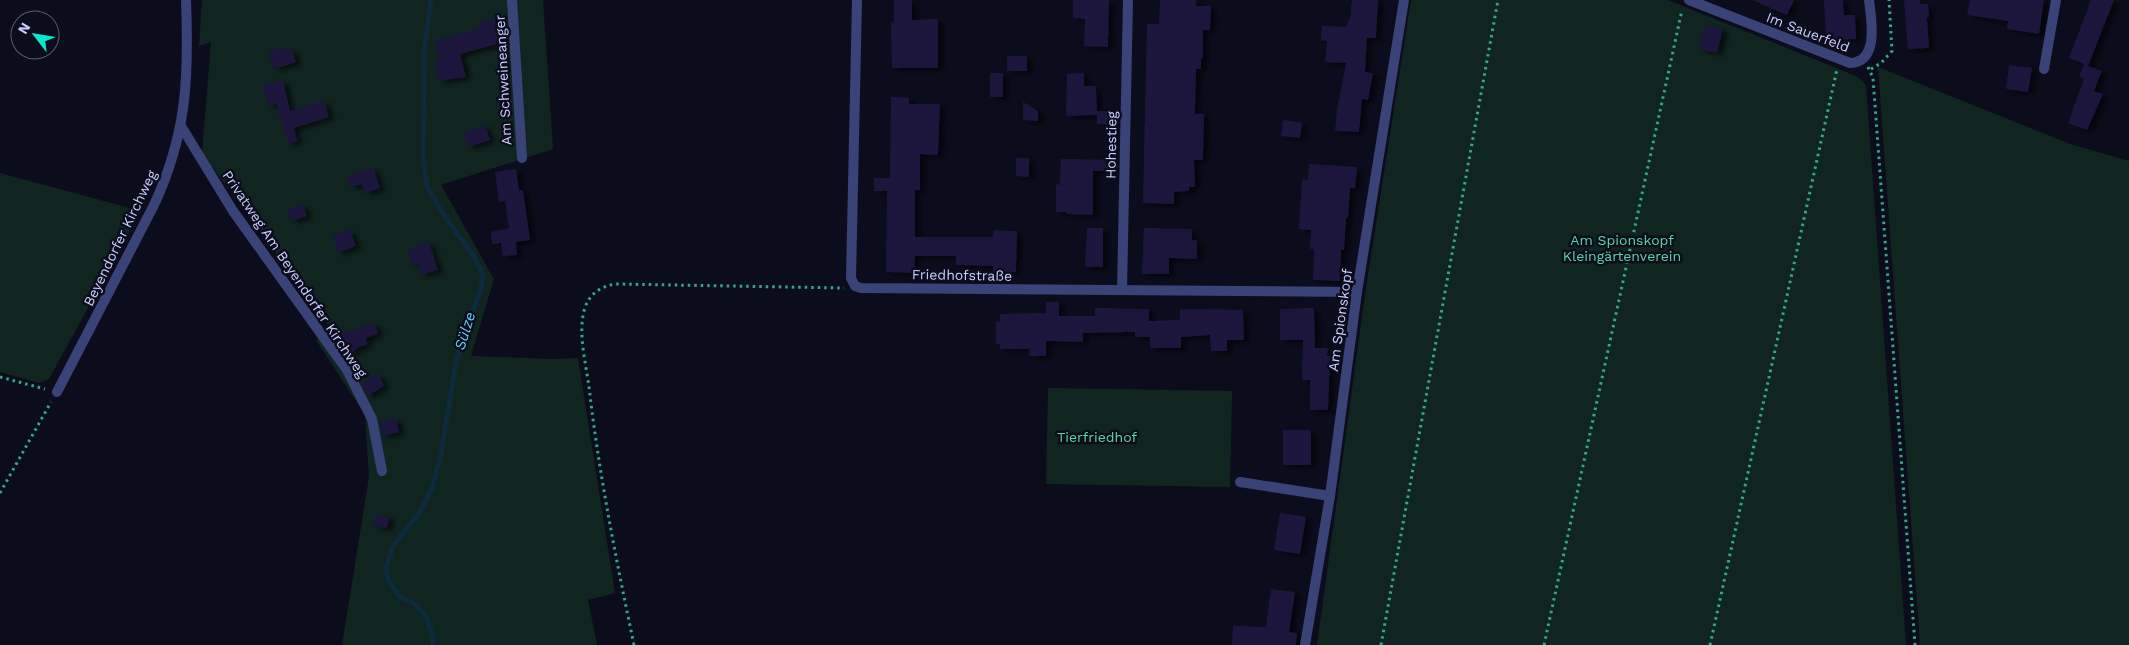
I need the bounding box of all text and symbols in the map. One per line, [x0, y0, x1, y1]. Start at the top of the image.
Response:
street label: Im Sauerfeld [1764, 9, 1852, 55]
north arrow [10, 10, 60, 60]
street label: Am Schweineanger [492, 14, 514, 146]
text: N [14, 20, 33, 37]
street label: Hohestieg [1102, 110, 1120, 179]
street label: Beyendorfer Kirchweg [80, 167, 160, 309]
street label: Privatweg Am Beyendorfer Kirchweg [220, 167, 371, 381]
park label: Am Spionskopf Kleingärtenverein [1563, 232, 1681, 264]
street label: Friedhofstraße [912, 266, 1012, 284]
street label: Am Spionskopf [1325, 267, 1355, 372]
water label: Sülze [451, 310, 479, 352]
park label: Tierfriedhof [1057, 429, 1137, 445]

